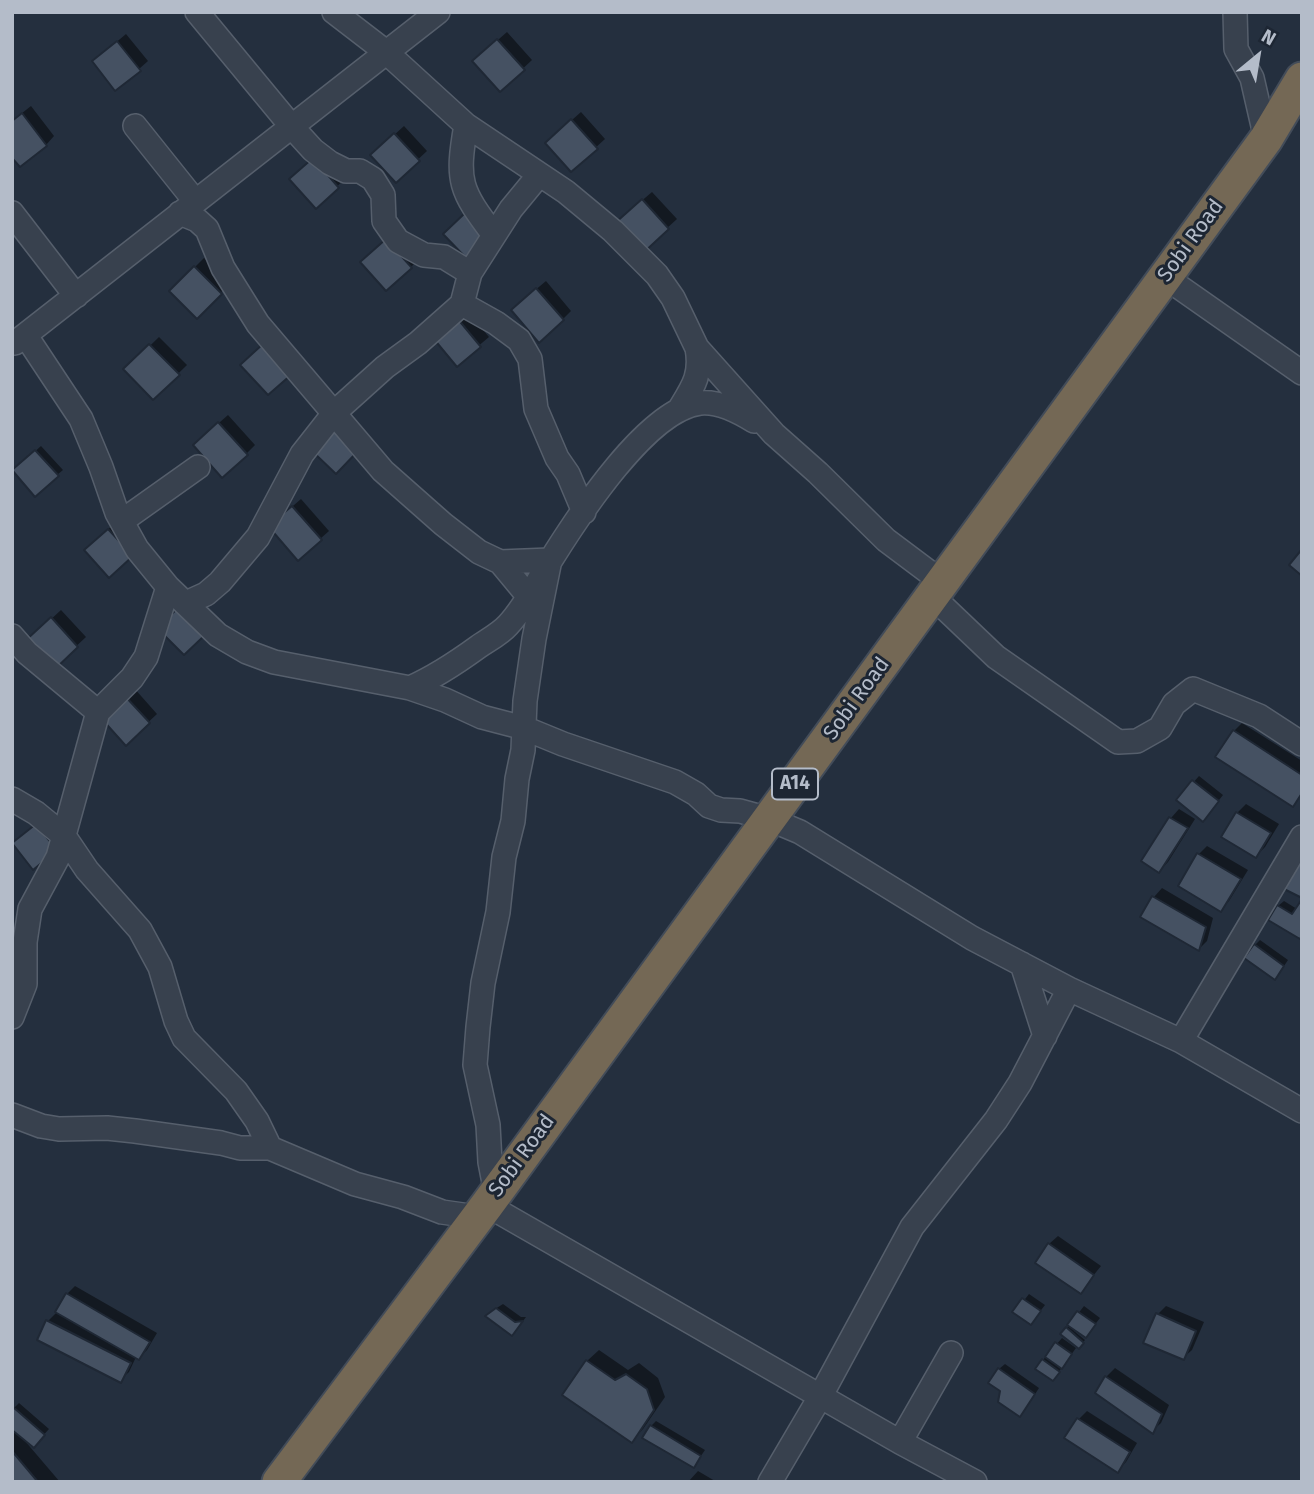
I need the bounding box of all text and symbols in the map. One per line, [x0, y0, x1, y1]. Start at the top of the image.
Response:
north arrow [1223, 21, 1293, 91]
text: N [1258, 24, 1280, 50]
street label: Sobi Road [1153, 195, 1229, 287]
street label: Sobi Road [819, 653, 895, 745]
road number: A14 [772, 768, 818, 800]
street label: Sobi Road [484, 1110, 560, 1202]

